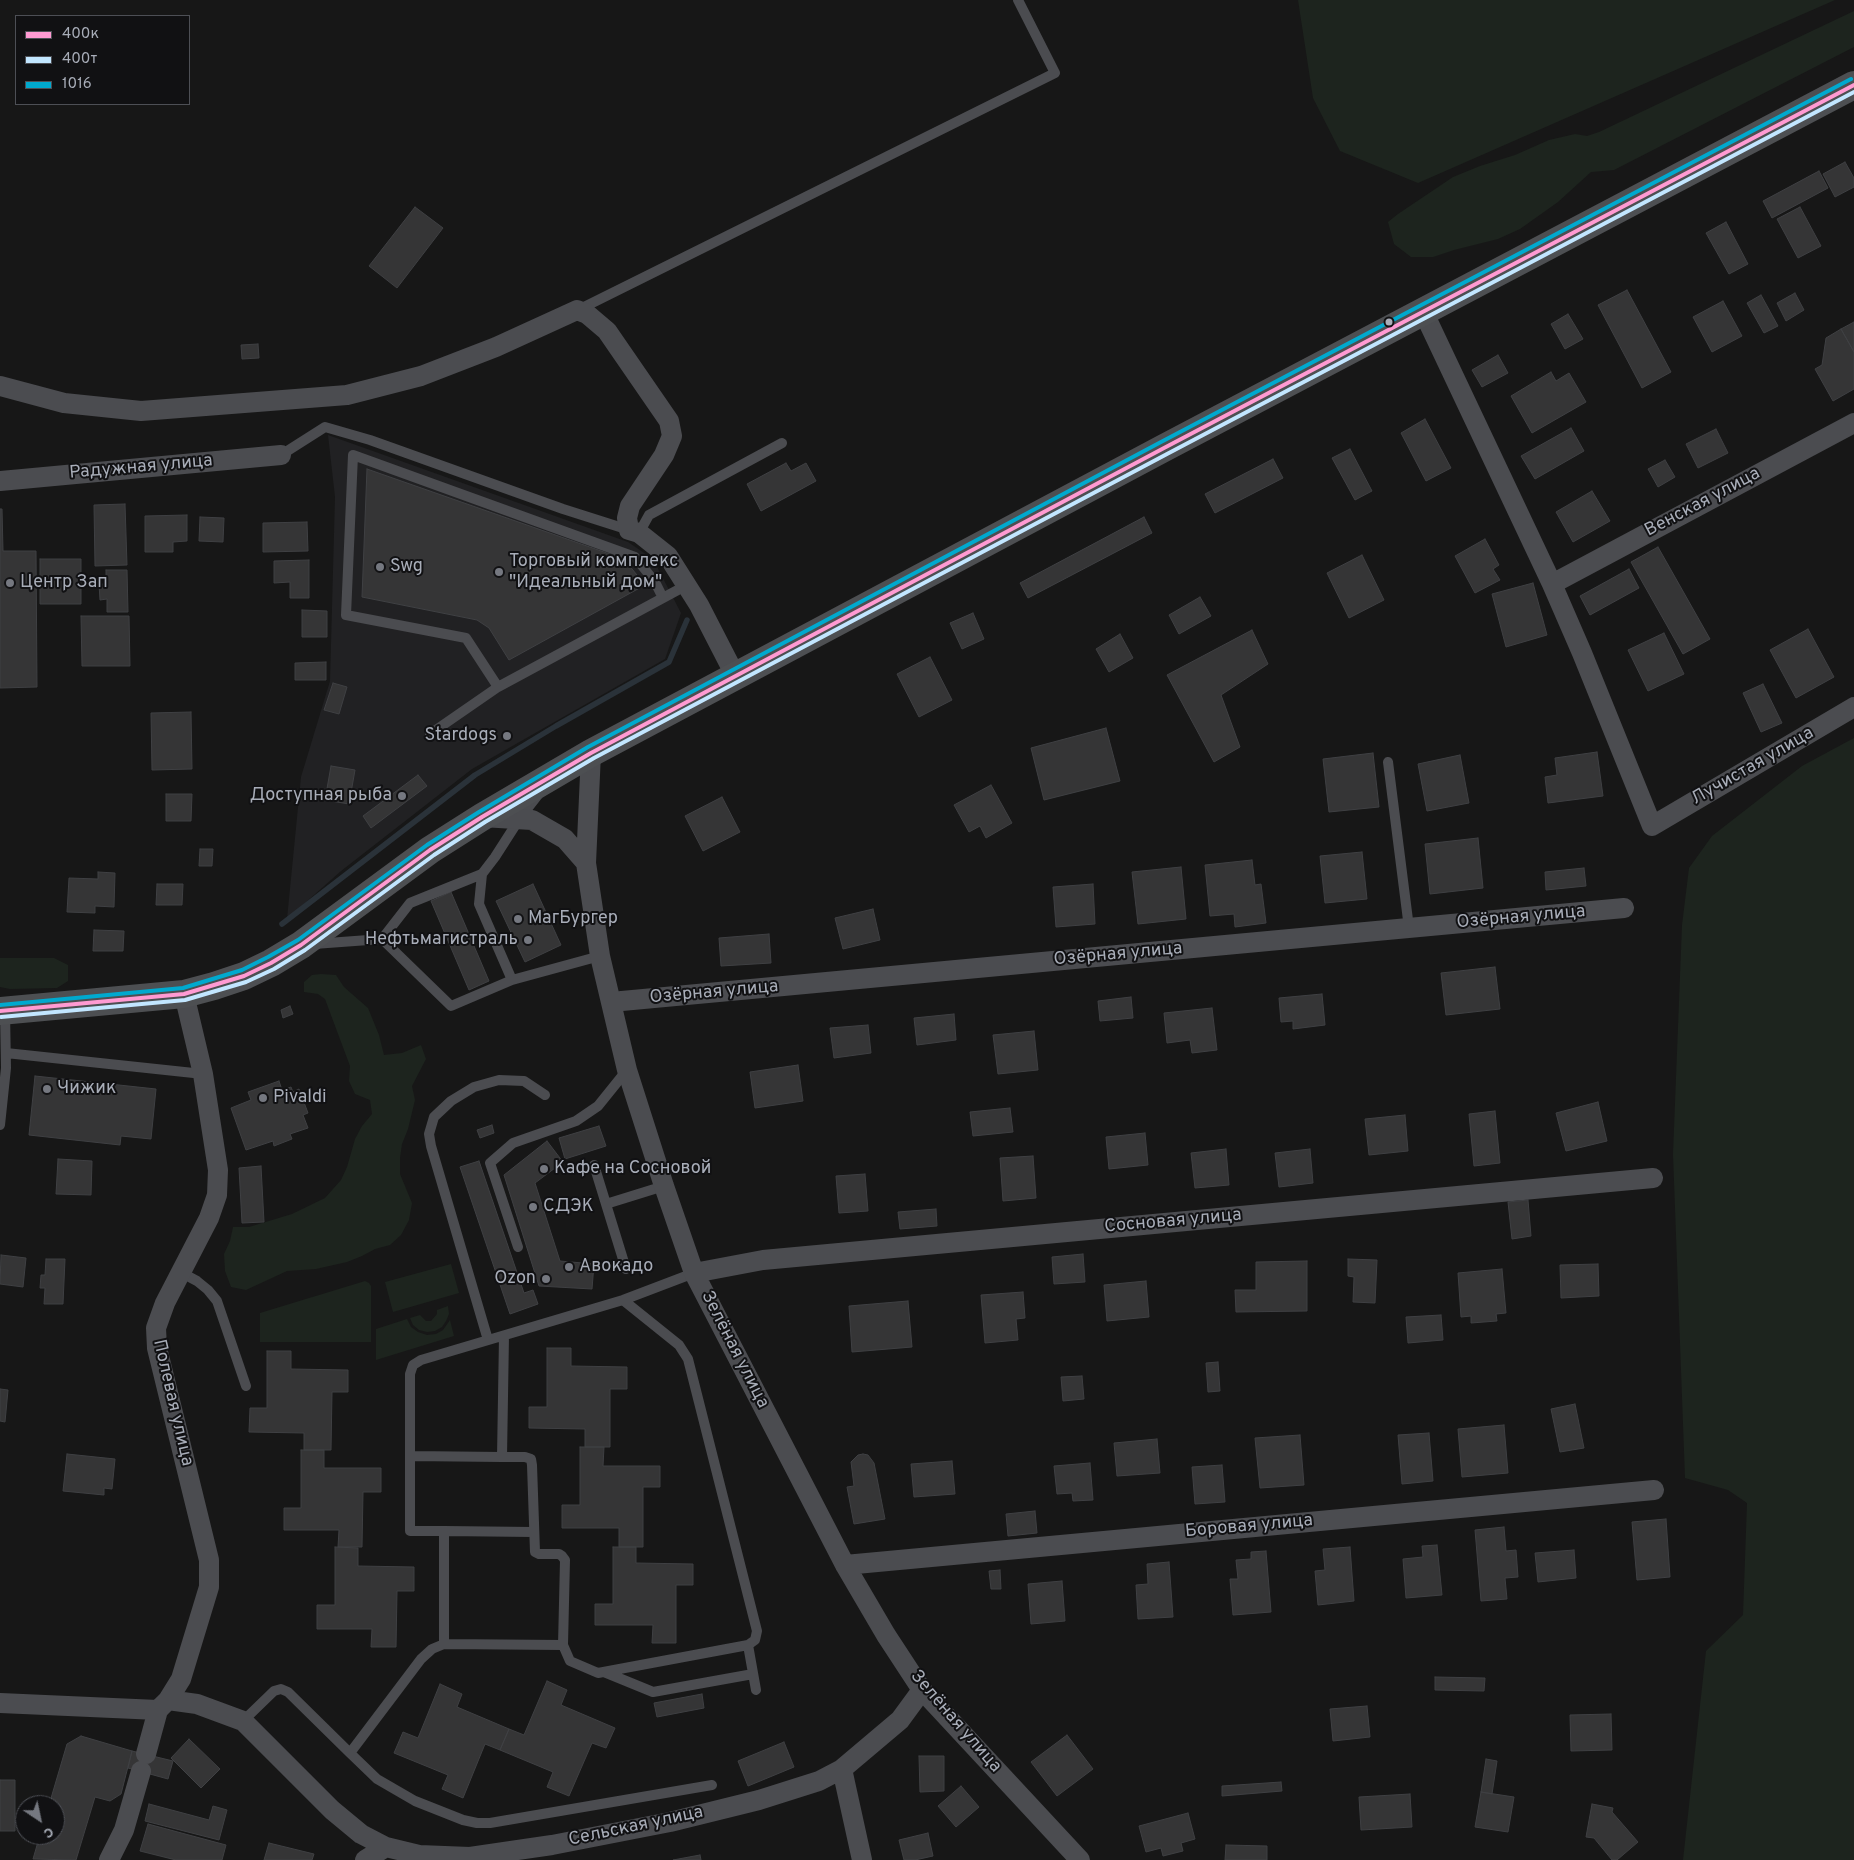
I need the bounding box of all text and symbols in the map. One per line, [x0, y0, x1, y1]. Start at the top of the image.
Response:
legend [15, 15, 190, 105]
text: 400к [62, 25, 99, 44]
text: 400т [62, 50, 97, 69]
text: 1016 [62, 75, 92, 94]
unlabelled marker [1384, 317, 1394, 327]
street label: Радужная улица [68, 451, 214, 485]
street label: Венская улица [1642, 464, 1764, 542]
place label: Торговый комплекс "Идеальный дом" [509, 551, 678, 594]
place label: Swg [390, 556, 423, 578]
marker: Swg [374, 561, 386, 573]
marker: Торговый комплекс "Идеальный дом" [493, 566, 505, 578]
place label: Центр Зап [20, 572, 108, 594]
marker: Центр Зап [4, 577, 16, 589]
street label: Лучистая улица [1688, 723, 1818, 811]
place label: Stardogs [424, 725, 497, 747]
marker: Stardogs [501, 730, 513, 742]
place label: Доступная рыба [250, 785, 392, 807]
marker: Доступная рыба [396, 790, 408, 802]
street label: Озёрная улица [1456, 902, 1586, 934]
place label: МагБургер [528, 908, 618, 930]
marker: МагБургер [512, 913, 524, 925]
place label: Нефтьмагистраль [365, 929, 518, 951]
marker: Нефтьмагистраль [522, 934, 534, 946]
street label: Озёрная улица [1053, 939, 1183, 971]
street label: Озёрная улица [649, 977, 779, 1009]
place label: Чижик [57, 1078, 116, 1100]
marker: Чижик [41, 1083, 53, 1095]
place label: Pivaldi [273, 1087, 327, 1109]
marker: Pivaldi [257, 1092, 269, 1104]
place label: Кафе на Сосновой [554, 1158, 711, 1180]
marker: Кафе на Сосновой [538, 1163, 550, 1175]
place label: СДЭК [543, 1196, 594, 1218]
marker: СДЭК [527, 1201, 539, 1213]
street label: Сосновая улица [1103, 1205, 1243, 1239]
place label: Авокадо [579, 1256, 653, 1278]
marker: Авокадо [563, 1261, 575, 1273]
place label: Ozon [494, 1268, 536, 1290]
marker: Ozon [540, 1273, 552, 1285]
street label: Зелёная улица [695, 1288, 773, 1412]
street label: Полевая улица [147, 1338, 197, 1468]
street label: Боровая улица [1184, 1511, 1314, 1543]
street label: Зелёная улица [905, 1666, 1005, 1778]
north arrow [15, 1795, 65, 1845]
street label: Сельская улица [567, 1802, 705, 1852]
text: С [40, 1822, 57, 1842]

